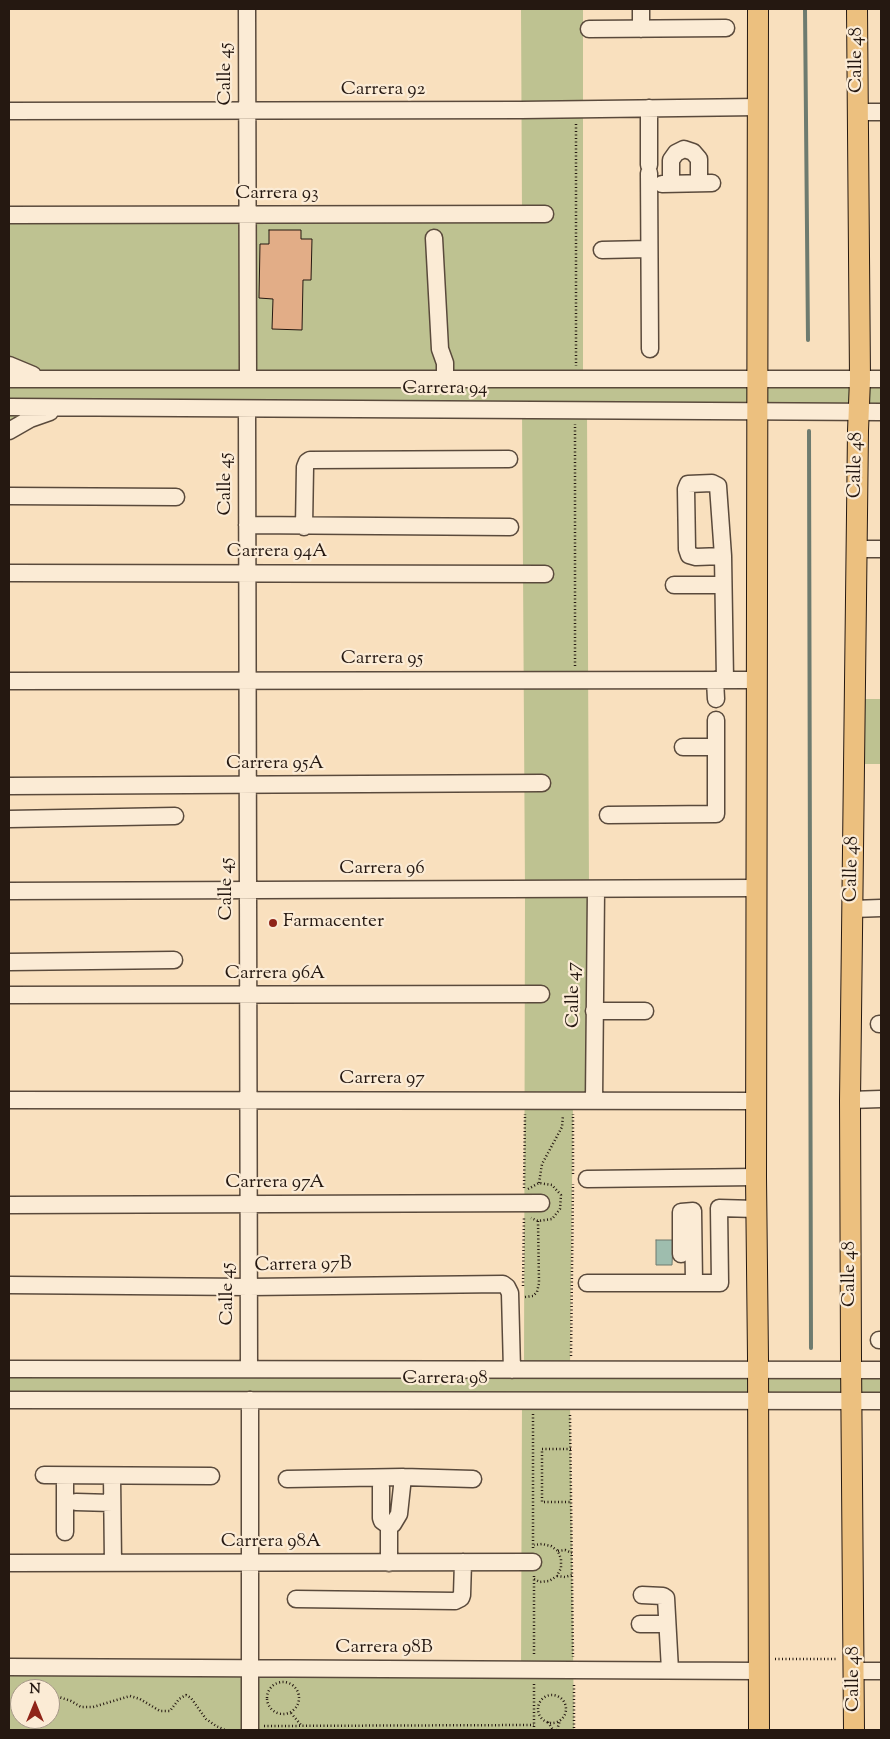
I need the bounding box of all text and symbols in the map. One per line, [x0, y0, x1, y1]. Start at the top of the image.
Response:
street label: Calle 48 [847, 27, 869, 93]
street label: Calle 45 [216, 42, 238, 106]
street label: Carrera 92 [341, 80, 425, 102]
street label: Carrera 93 [235, 184, 319, 206]
street label: Carrera 94 [402, 379, 488, 401]
street label: Calle 48 [845, 432, 869, 498]
street label: Calle 45 [216, 452, 238, 516]
street label: Carrera 94A [227, 542, 327, 564]
street label: Carrera 95 [341, 649, 423, 671]
street label: Carrera 95A [226, 754, 324, 776]
street label: Calle 48 [841, 836, 865, 902]
street label: Calle 45 [217, 857, 239, 921]
street label: Carrera 96 [339, 859, 425, 881]
place label: Farmacenter [283, 912, 384, 934]
marker: Farmacenter [267, 917, 279, 929]
street label: Calle 47 [564, 962, 586, 1028]
street label: Carrera 96A [225, 964, 325, 986]
street label: Carrera 97 [339, 1069, 425, 1091]
street label: Carrera 97A [225, 1173, 325, 1195]
street label: Calle 48 [840, 1241, 862, 1307]
street label: Carrera 97B [254, 1254, 352, 1278]
street label: Calle 45 [218, 1262, 240, 1326]
street label: Carrera 98 [402, 1369, 488, 1391]
street label: Carrera 98A [221, 1532, 321, 1554]
street label: Carrera 98B [335, 1638, 433, 1660]
street label: Calle 48 [844, 1646, 866, 1712]
north arrow [10, 1679, 60, 1729]
text: N [29, 1680, 41, 1700]

